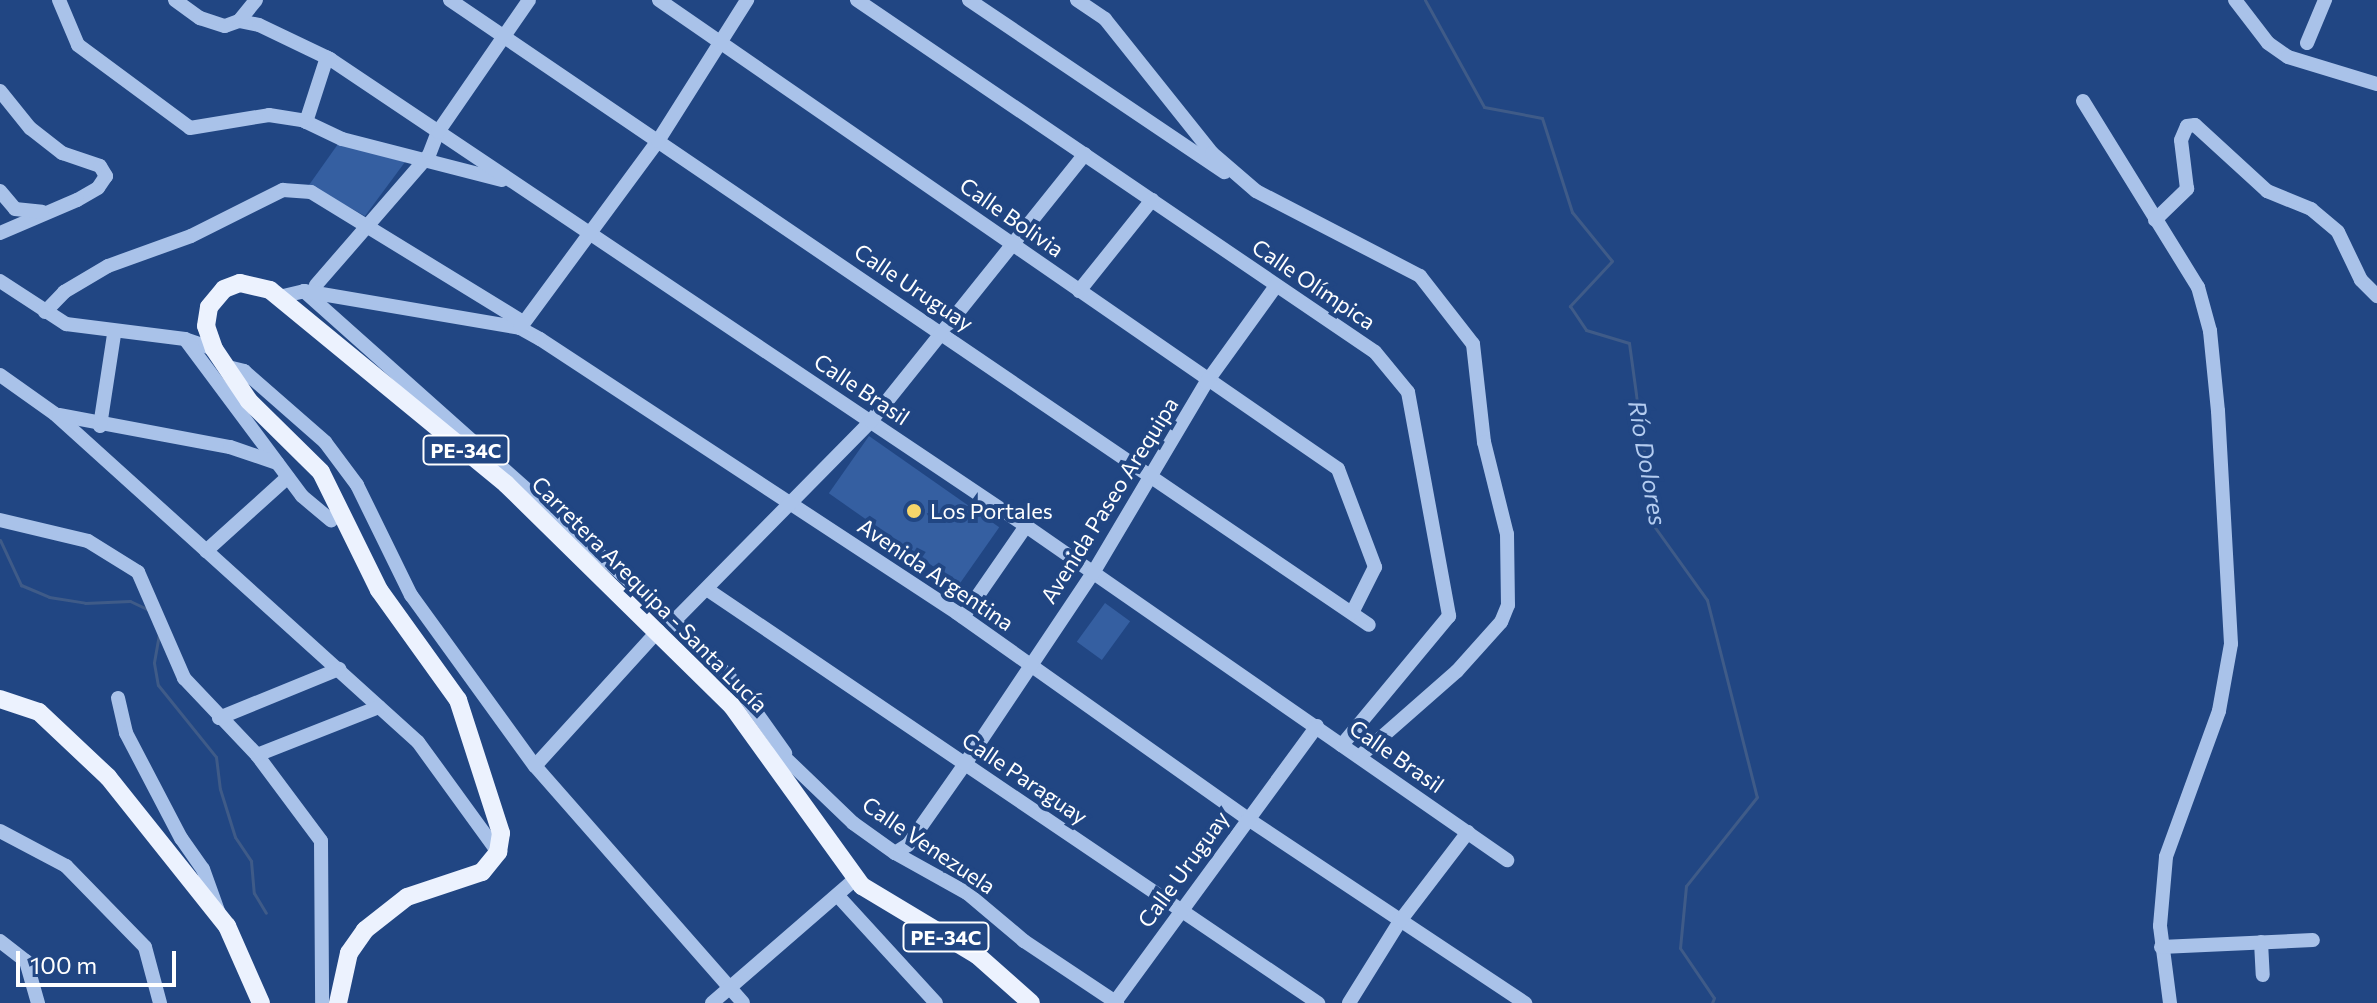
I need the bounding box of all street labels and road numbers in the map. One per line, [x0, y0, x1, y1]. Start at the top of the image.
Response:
street label: Calle Bolivia [955, 172, 1069, 262]
street label: Calle Olímpica [1247, 233, 1381, 335]
street label: Calle Uruguay [850, 238, 978, 336]
street label: Calle Brasil [809, 348, 915, 430]
street label: Avenida Paseo Arequipa [1035, 392, 1183, 608]
road number: PE-34C [422, 434, 510, 466]
street label: Carretera Arequipa - Santa Lucía [527, 471, 773, 717]
street label: Avenida Argentina [853, 512, 1019, 636]
street label: Calle Brasil [1345, 714, 1449, 798]
street label: Calle Paraguay [957, 726, 1093, 830]
street label: Calle Venezuela [857, 791, 1001, 899]
street label: Calle Uruguay [1132, 806, 1234, 932]
road number: PE-34C [902, 921, 990, 953]

